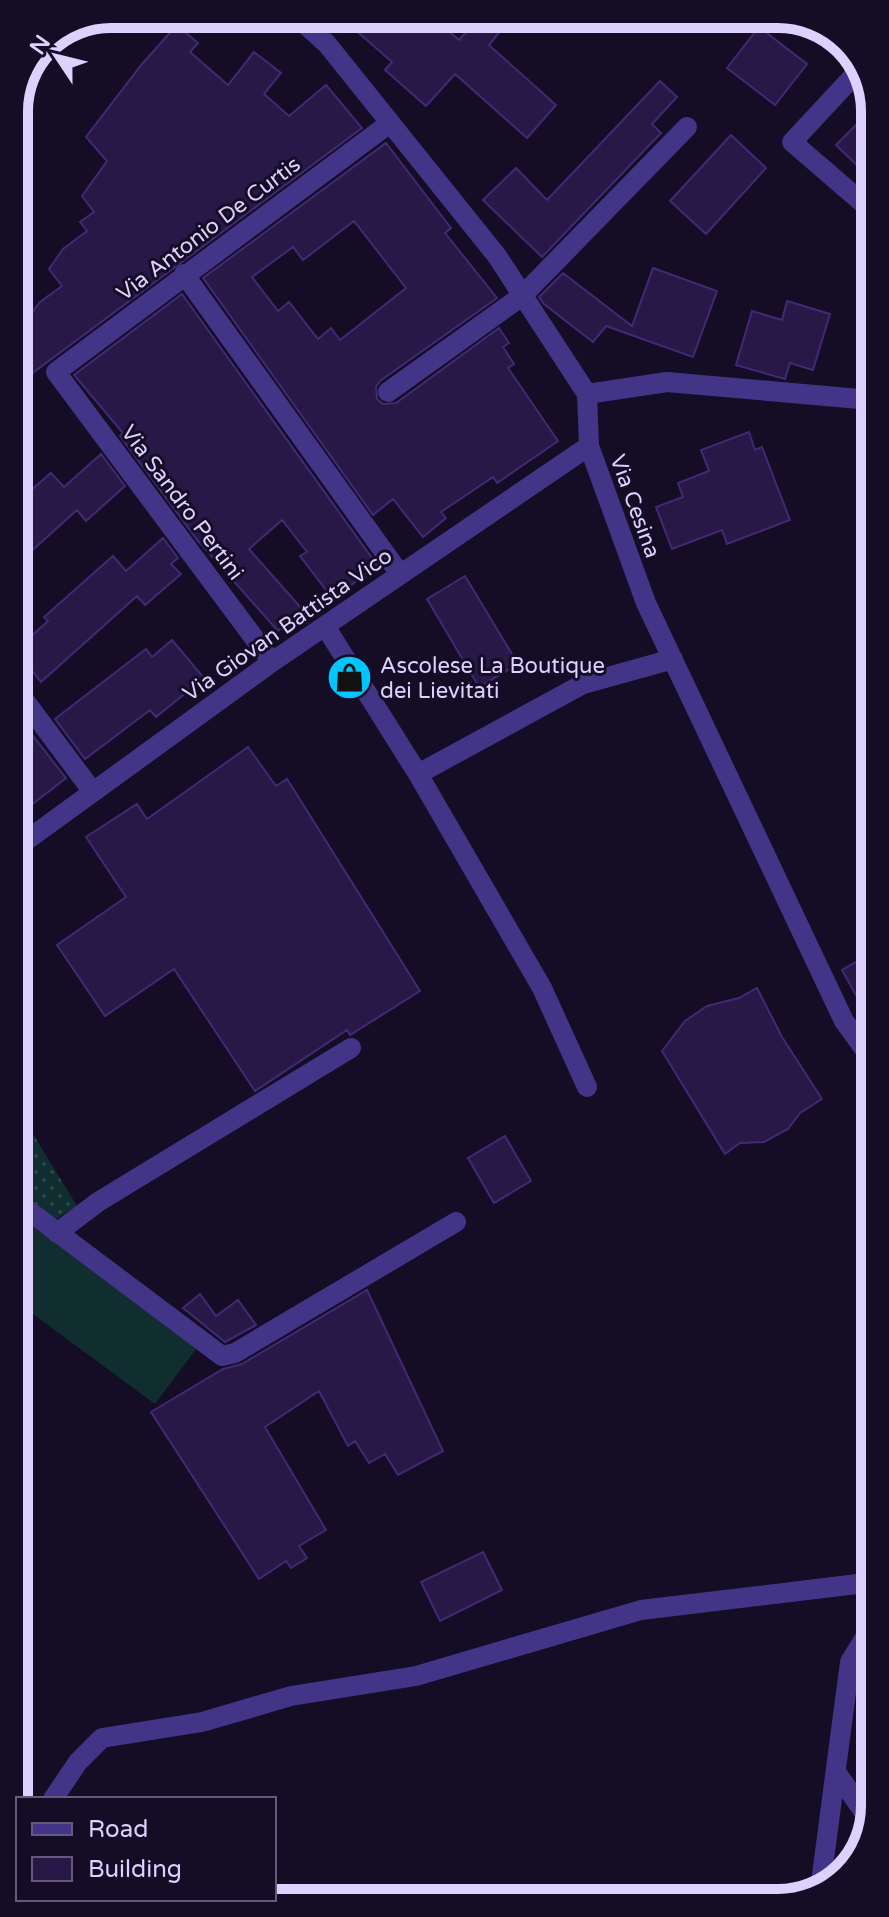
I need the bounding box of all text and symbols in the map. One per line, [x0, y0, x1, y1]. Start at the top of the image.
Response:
north arrow [16, 16, 96, 96]
text: N [25, 30, 56, 60]
street label: Via Antonio De Curtis [112, 151, 306, 306]
street label: Via Sandro Pertini [116, 420, 249, 585]
street label: Via Cesina [604, 451, 666, 561]
street label: Via Giovan Battista Vico [178, 543, 397, 707]
place label: Ascolese La Boutique dei Lievitati [380, 653, 605, 704]
shop icon: Ascolese La Boutique dei Lievitati [325, 654, 373, 702]
legend [16, 1797, 276, 1901]
text: Road [88, 1815, 148, 1844]
text: Building [88, 1855, 182, 1884]

